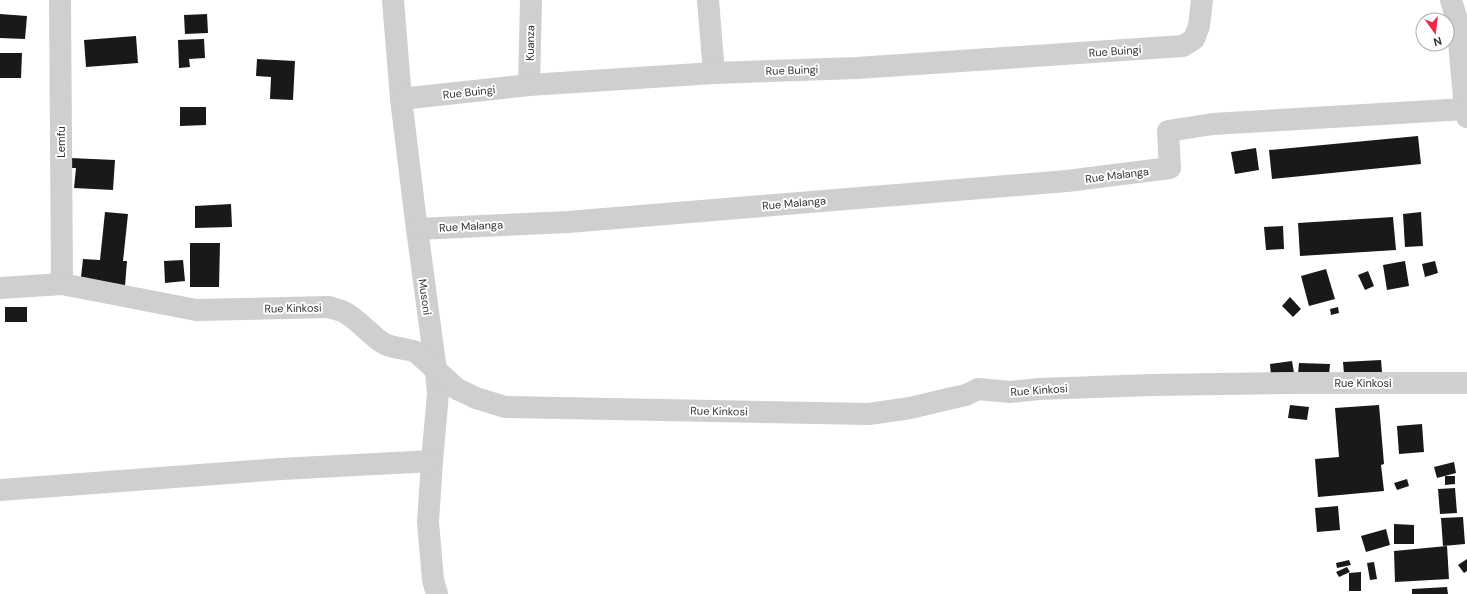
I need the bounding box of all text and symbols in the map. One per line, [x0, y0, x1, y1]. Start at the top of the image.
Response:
north arrow [1415, 12, 1455, 52]
street label: Kuanza [523, 25, 537, 61]
text: N [1432, 34, 1443, 49]
street label: Rue Buingi [1088, 42, 1142, 60]
street label: Rue Buingi [765, 62, 819, 78]
street label: Rue Buingi [442, 82, 496, 102]
street label: Lemfu [54, 126, 68, 158]
street label: Rue Malanga [1084, 164, 1150, 186]
street label: Rue Malanga [761, 193, 827, 213]
street label: Rue Malanga [439, 217, 503, 235]
street label: Musoni [416, 278, 434, 316]
street label: Rue Kinkosi [264, 301, 322, 315]
street label: Rue Kinkosi [1334, 376, 1392, 390]
street label: Rue Kinkosi [1010, 381, 1068, 399]
street label: Rue Kinkosi [690, 404, 748, 418]

